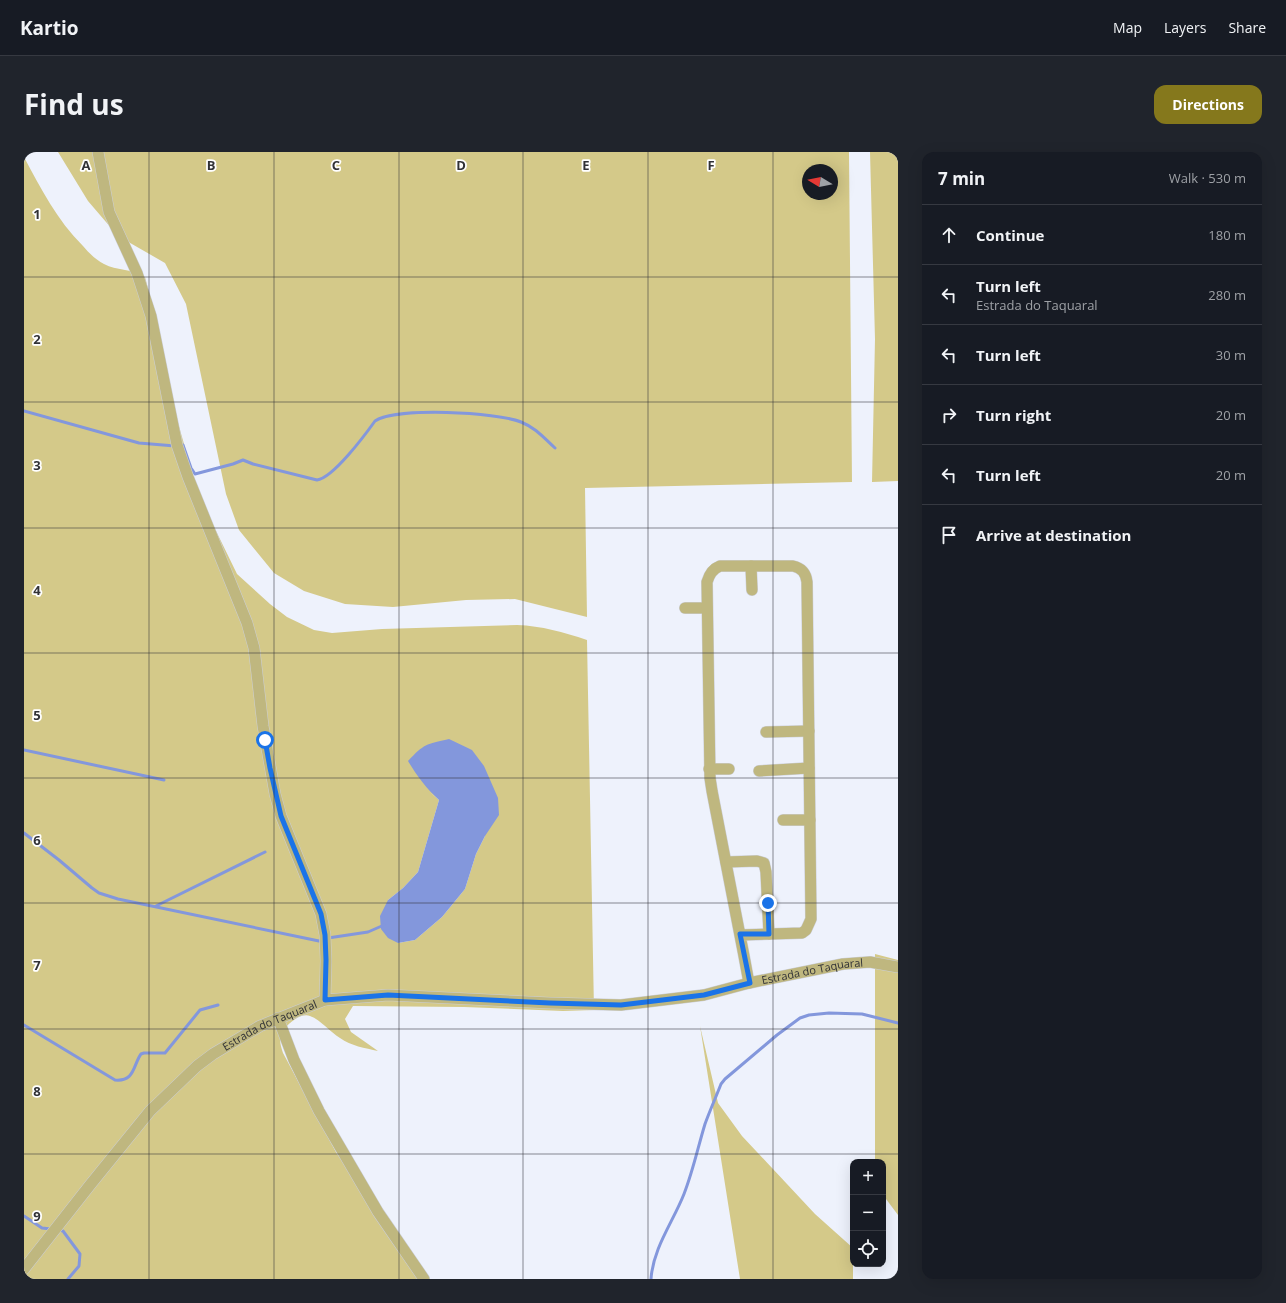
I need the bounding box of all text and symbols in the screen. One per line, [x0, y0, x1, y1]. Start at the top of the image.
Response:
text: Kartio [20, 15, 79, 41]
text: Map [1113, 18, 1142, 37]
text: Layers [1164, 18, 1206, 37]
text: Share [1228, 18, 1266, 37]
text: Find us [24, 85, 124, 123]
button: Directions [1154, 85, 1262, 124]
text: A [82, 156, 91, 174]
text: B [207, 156, 216, 174]
text: C [332, 156, 340, 174]
text: D [456, 156, 466, 174]
text: E [582, 156, 590, 174]
text: F [707, 156, 715, 174]
north arrow [802, 164, 838, 200]
text: 7 min [938, 167, 985, 190]
text: Walk · 530 m [1169, 169, 1246, 187]
text: 1 [33, 205, 41, 223]
icon: ahead [938, 224, 960, 246]
text: Continue [976, 225, 1044, 245]
text: 180 m [1208, 226, 1246, 244]
text: Turn left [976, 276, 1041, 296]
icon: left [938, 284, 960, 306]
text: 280 m [1208, 286, 1246, 304]
text: Estrada do Taquaral [976, 296, 1098, 314]
text: 2 [33, 330, 41, 348]
icon: left [938, 344, 960, 366]
text: Turn left [976, 345, 1041, 365]
text: 30 m [1216, 346, 1246, 364]
icon: right [938, 404, 960, 426]
text: Turn right [976, 405, 1051, 425]
text: 20 m [1216, 406, 1246, 424]
text: 3 [33, 456, 41, 474]
icon: left [938, 464, 960, 486]
text: Turn left [976, 465, 1041, 485]
text: 20 m [1216, 466, 1246, 484]
icon: arrive [938, 524, 960, 546]
text: Arrive at destination [976, 525, 1131, 545]
text: 4 [33, 581, 41, 599]
text: 5 [33, 706, 41, 724]
route start [256, 731, 274, 749]
text: 6 [33, 831, 41, 849]
route end [759, 894, 777, 912]
street label: Estrada do Taquaral [760, 955, 864, 987]
text: 7 [33, 956, 41, 974]
street label: Estrada do Taquaral [219, 996, 319, 1054]
text: 8 [33, 1082, 41, 1100]
map controls [850, 1159, 886, 1267]
button: + [850, 1159, 886, 1195]
button: − [850, 1195, 886, 1231]
text: 9 [33, 1207, 41, 1225]
button: locate [850, 1231, 886, 1267]

